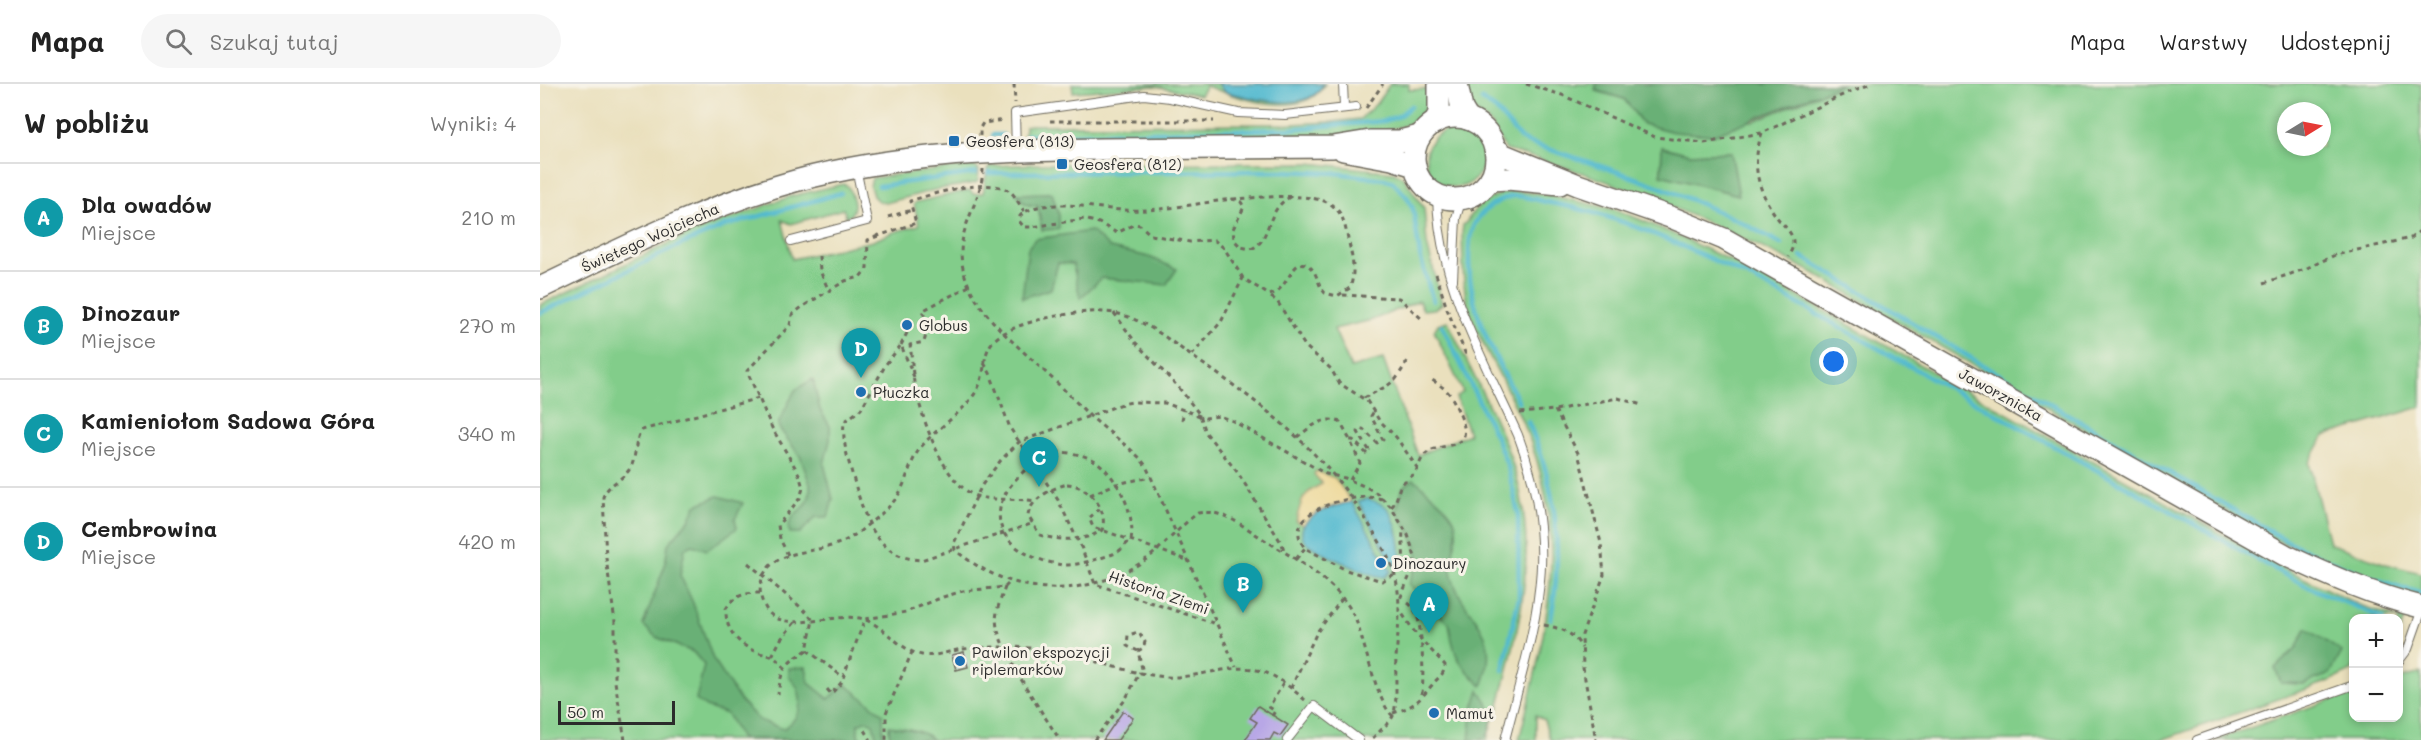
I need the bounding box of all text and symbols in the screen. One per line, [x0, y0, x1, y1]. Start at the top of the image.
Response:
search box [141, 14, 561, 68]
text: Mapa [30, 23, 105, 59]
icon: search [162, 25, 195, 58]
text: Szukaj tutaj [210, 27, 339, 56]
text: Mapa [2070, 28, 2126, 55]
text: Warstwy [2159, 28, 2248, 55]
text: Udostępnij [2281, 28, 2391, 55]
north arrow [2277, 102, 2331, 156]
text: W pobliżu [24, 106, 150, 140]
text: Wyniki: 4 [430, 110, 516, 136]
place label: Geosfera (813) [966, 131, 1074, 151]
marker: Geosfera (813) [947, 134, 961, 148]
place label: Geosfera (812) [1074, 154, 1182, 174]
marker: Geosfera (812) [1055, 157, 1069, 171]
text: Dla owadów [81, 190, 212, 219]
street label: Świętego Wojciecha [578, 198, 722, 276]
text: A [37, 204, 50, 230]
text: 210 m [461, 204, 516, 230]
text: Miejsce [81, 219, 156, 245]
text: Dinozaur [81, 298, 180, 327]
text: B [37, 312, 50, 338]
text: 270 m [459, 312, 516, 338]
place label: Globus [919, 315, 968, 335]
marker: Globus [900, 318, 914, 332]
text: Miejsce [81, 327, 156, 353]
pin: D [842, 328, 880, 378]
your location [1819, 347, 1848, 376]
street label: Jaworznicka [1955, 363, 2047, 425]
place label: Płuczka [873, 382, 930, 402]
marker: Płuczka [854, 385, 868, 399]
text: Kamieniołom Sadowa Góra [81, 406, 375, 435]
text: C [36, 420, 51, 446]
text: 340 m [458, 420, 516, 446]
text: Miejsce [81, 435, 156, 461]
pin: C [1020, 438, 1058, 487]
text: Cembrowina [81, 514, 217, 543]
text: D [36, 528, 51, 554]
text: 420 m [458, 528, 516, 554]
text: Miejsce [81, 543, 156, 569]
place label: Dinozaury [1393, 553, 1467, 573]
marker: Dinozaury [1374, 556, 1388, 570]
pin: B [1224, 564, 1262, 613]
street label: Historia Ziemi [1106, 565, 1212, 619]
pin: A [1410, 584, 1448, 633]
map controls [2349, 614, 2403, 722]
button: + [2349, 614, 2403, 668]
place label: Pawilon ekspozycji riplemarków [972, 642, 1110, 679]
marker: Pawilon ekspozycji riplemarków [953, 654, 967, 668]
button: − [2349, 668, 2403, 722]
scale bar [558, 698, 675, 726]
text: 50 m [567, 701, 604, 722]
place label: Mamut [1446, 703, 1494, 723]
marker: Mamut [1427, 706, 1441, 720]

